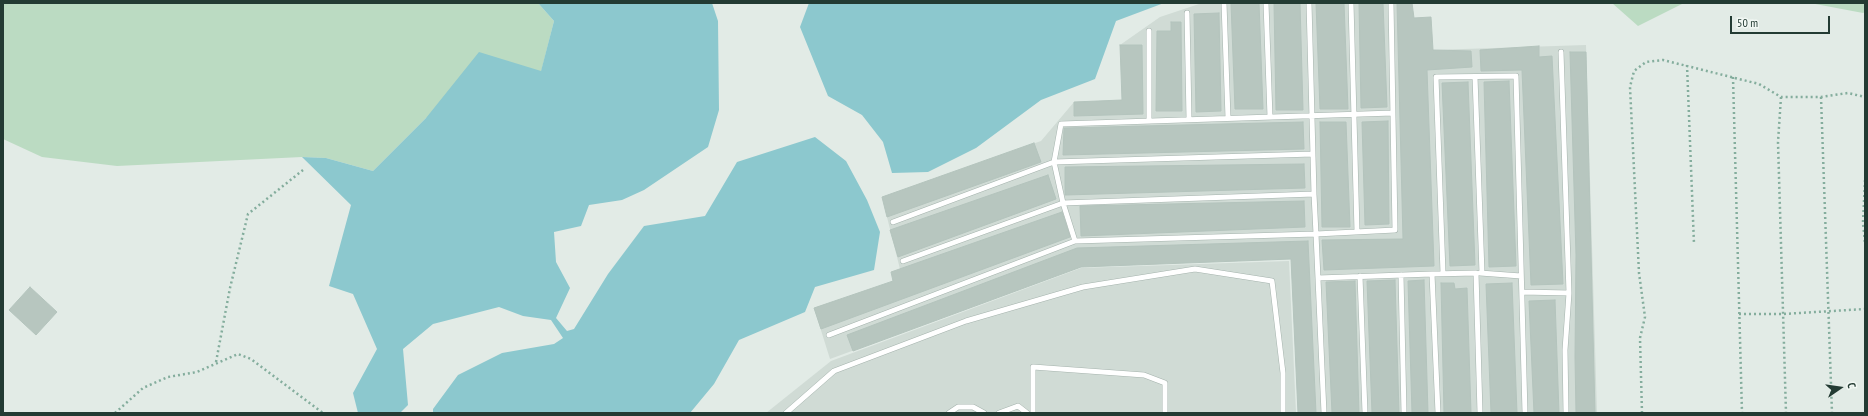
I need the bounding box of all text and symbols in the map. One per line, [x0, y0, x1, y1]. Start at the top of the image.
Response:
scale bar [1732, 8, 1832, 34]
text: 50 m [1737, 15, 1758, 30]
north arrow [1820, 368, 1860, 408]
text: С [1844, 381, 1859, 389]

